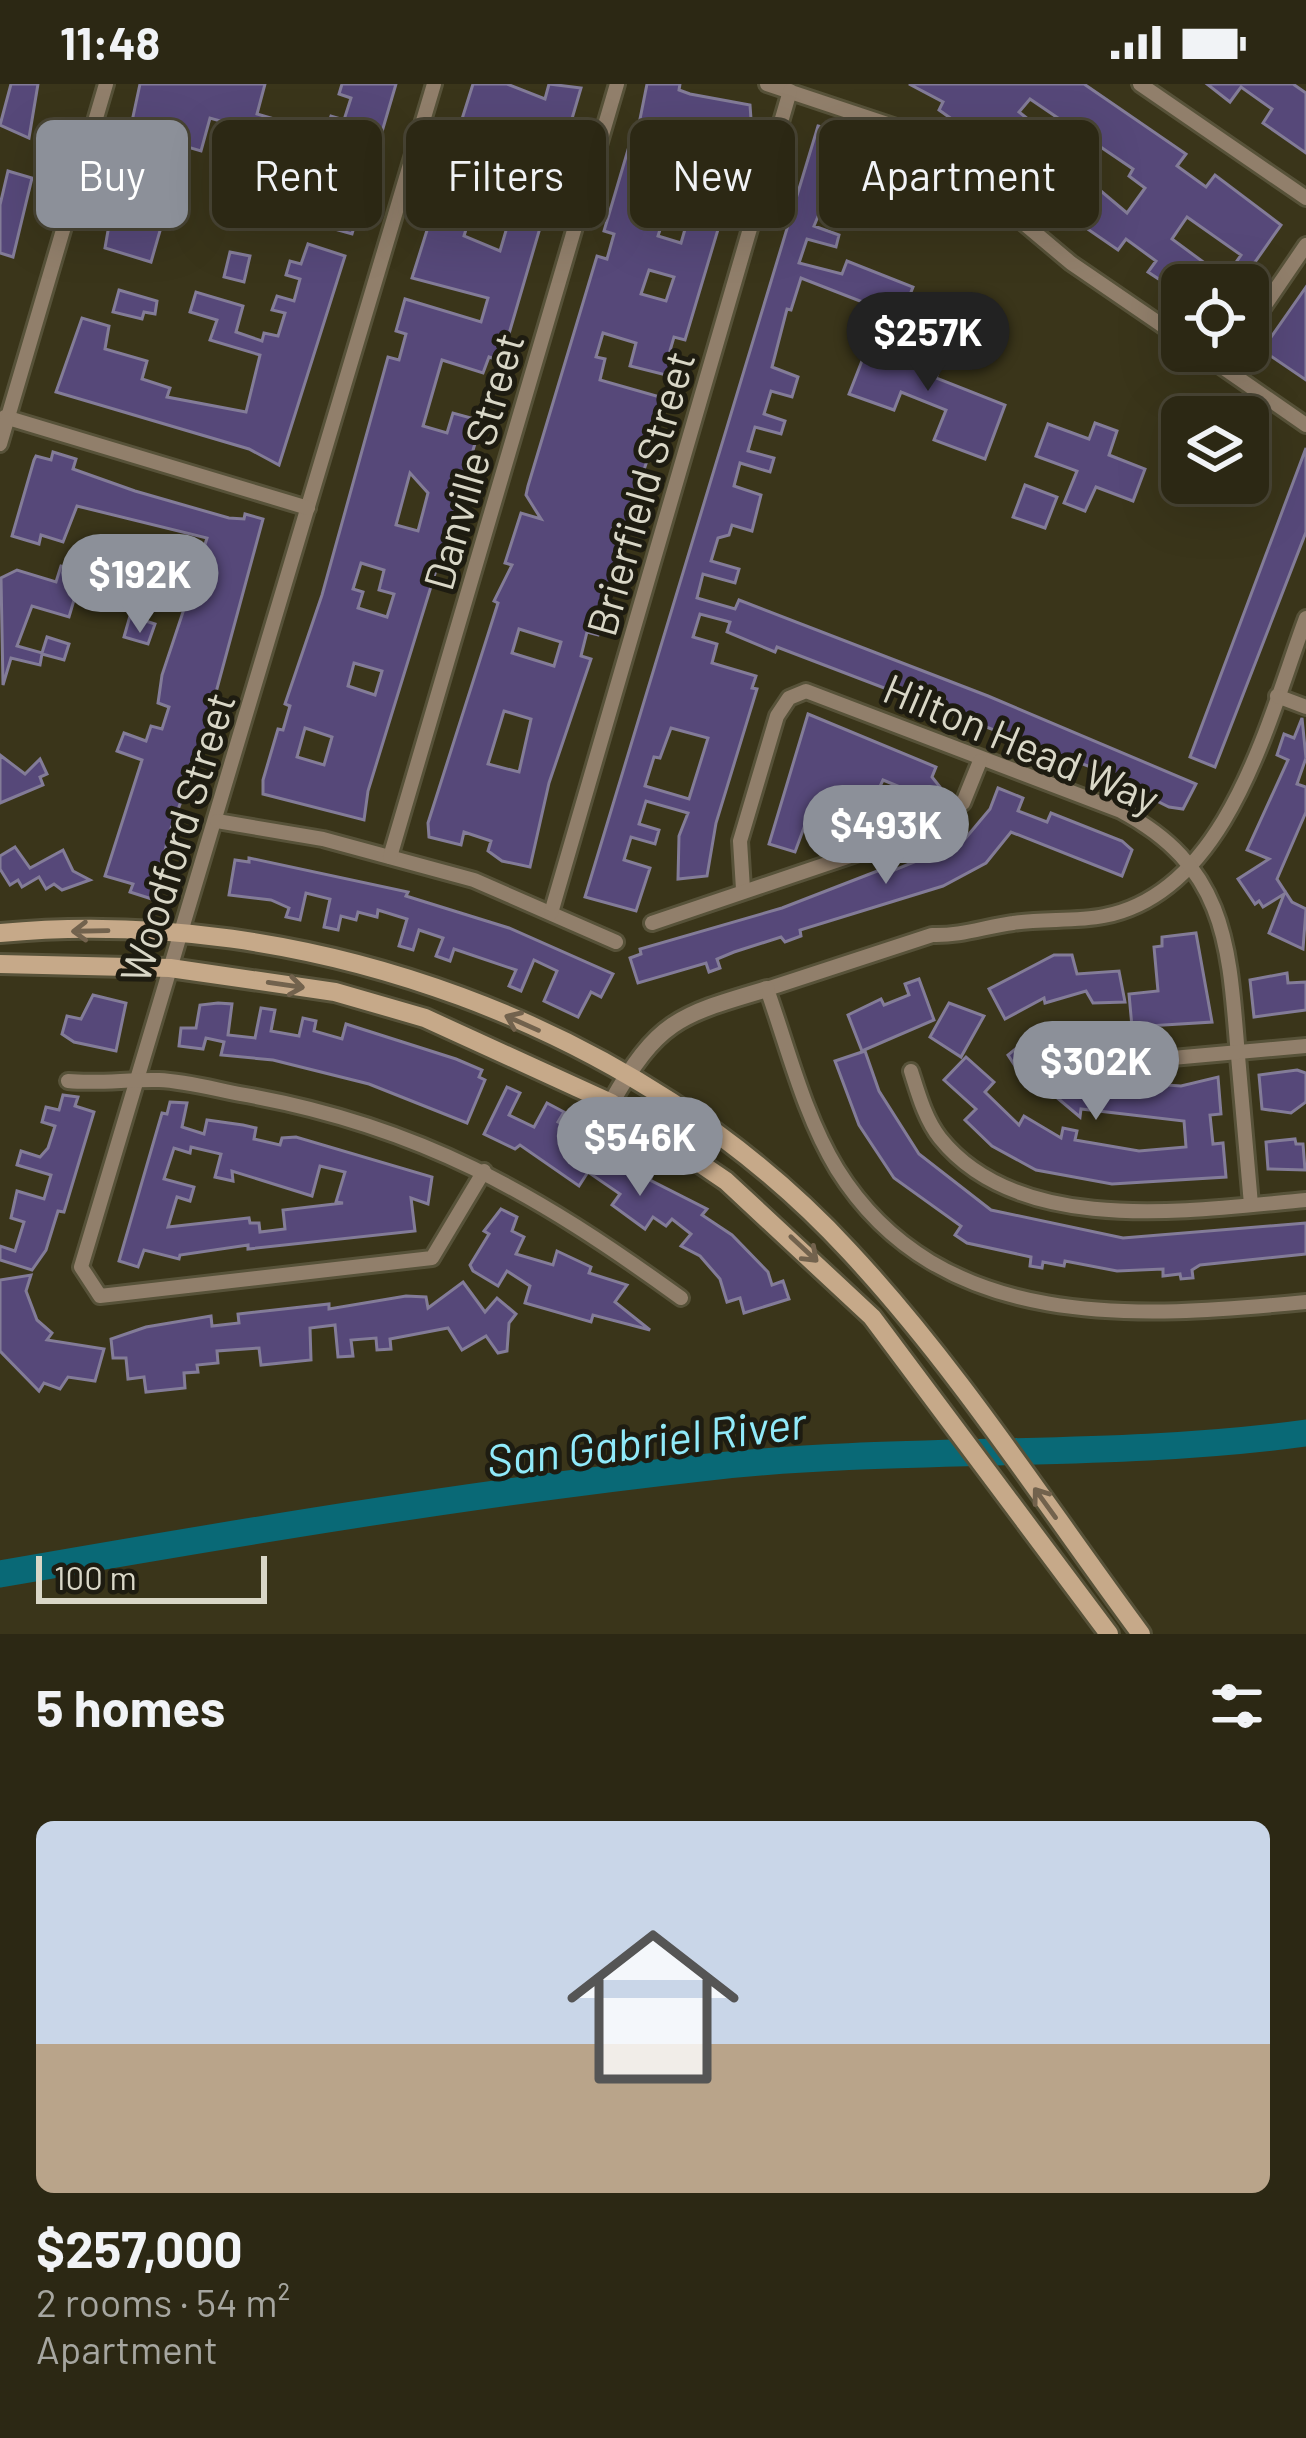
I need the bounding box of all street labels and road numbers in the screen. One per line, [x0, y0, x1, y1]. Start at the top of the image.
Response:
street label: Danville Street [411, 327, 533, 595]
street label: Brierfield Street [574, 345, 704, 641]
street label: Hilton Head Way [876, 661, 1167, 823]
street label: Woodford Street [108, 686, 244, 988]

